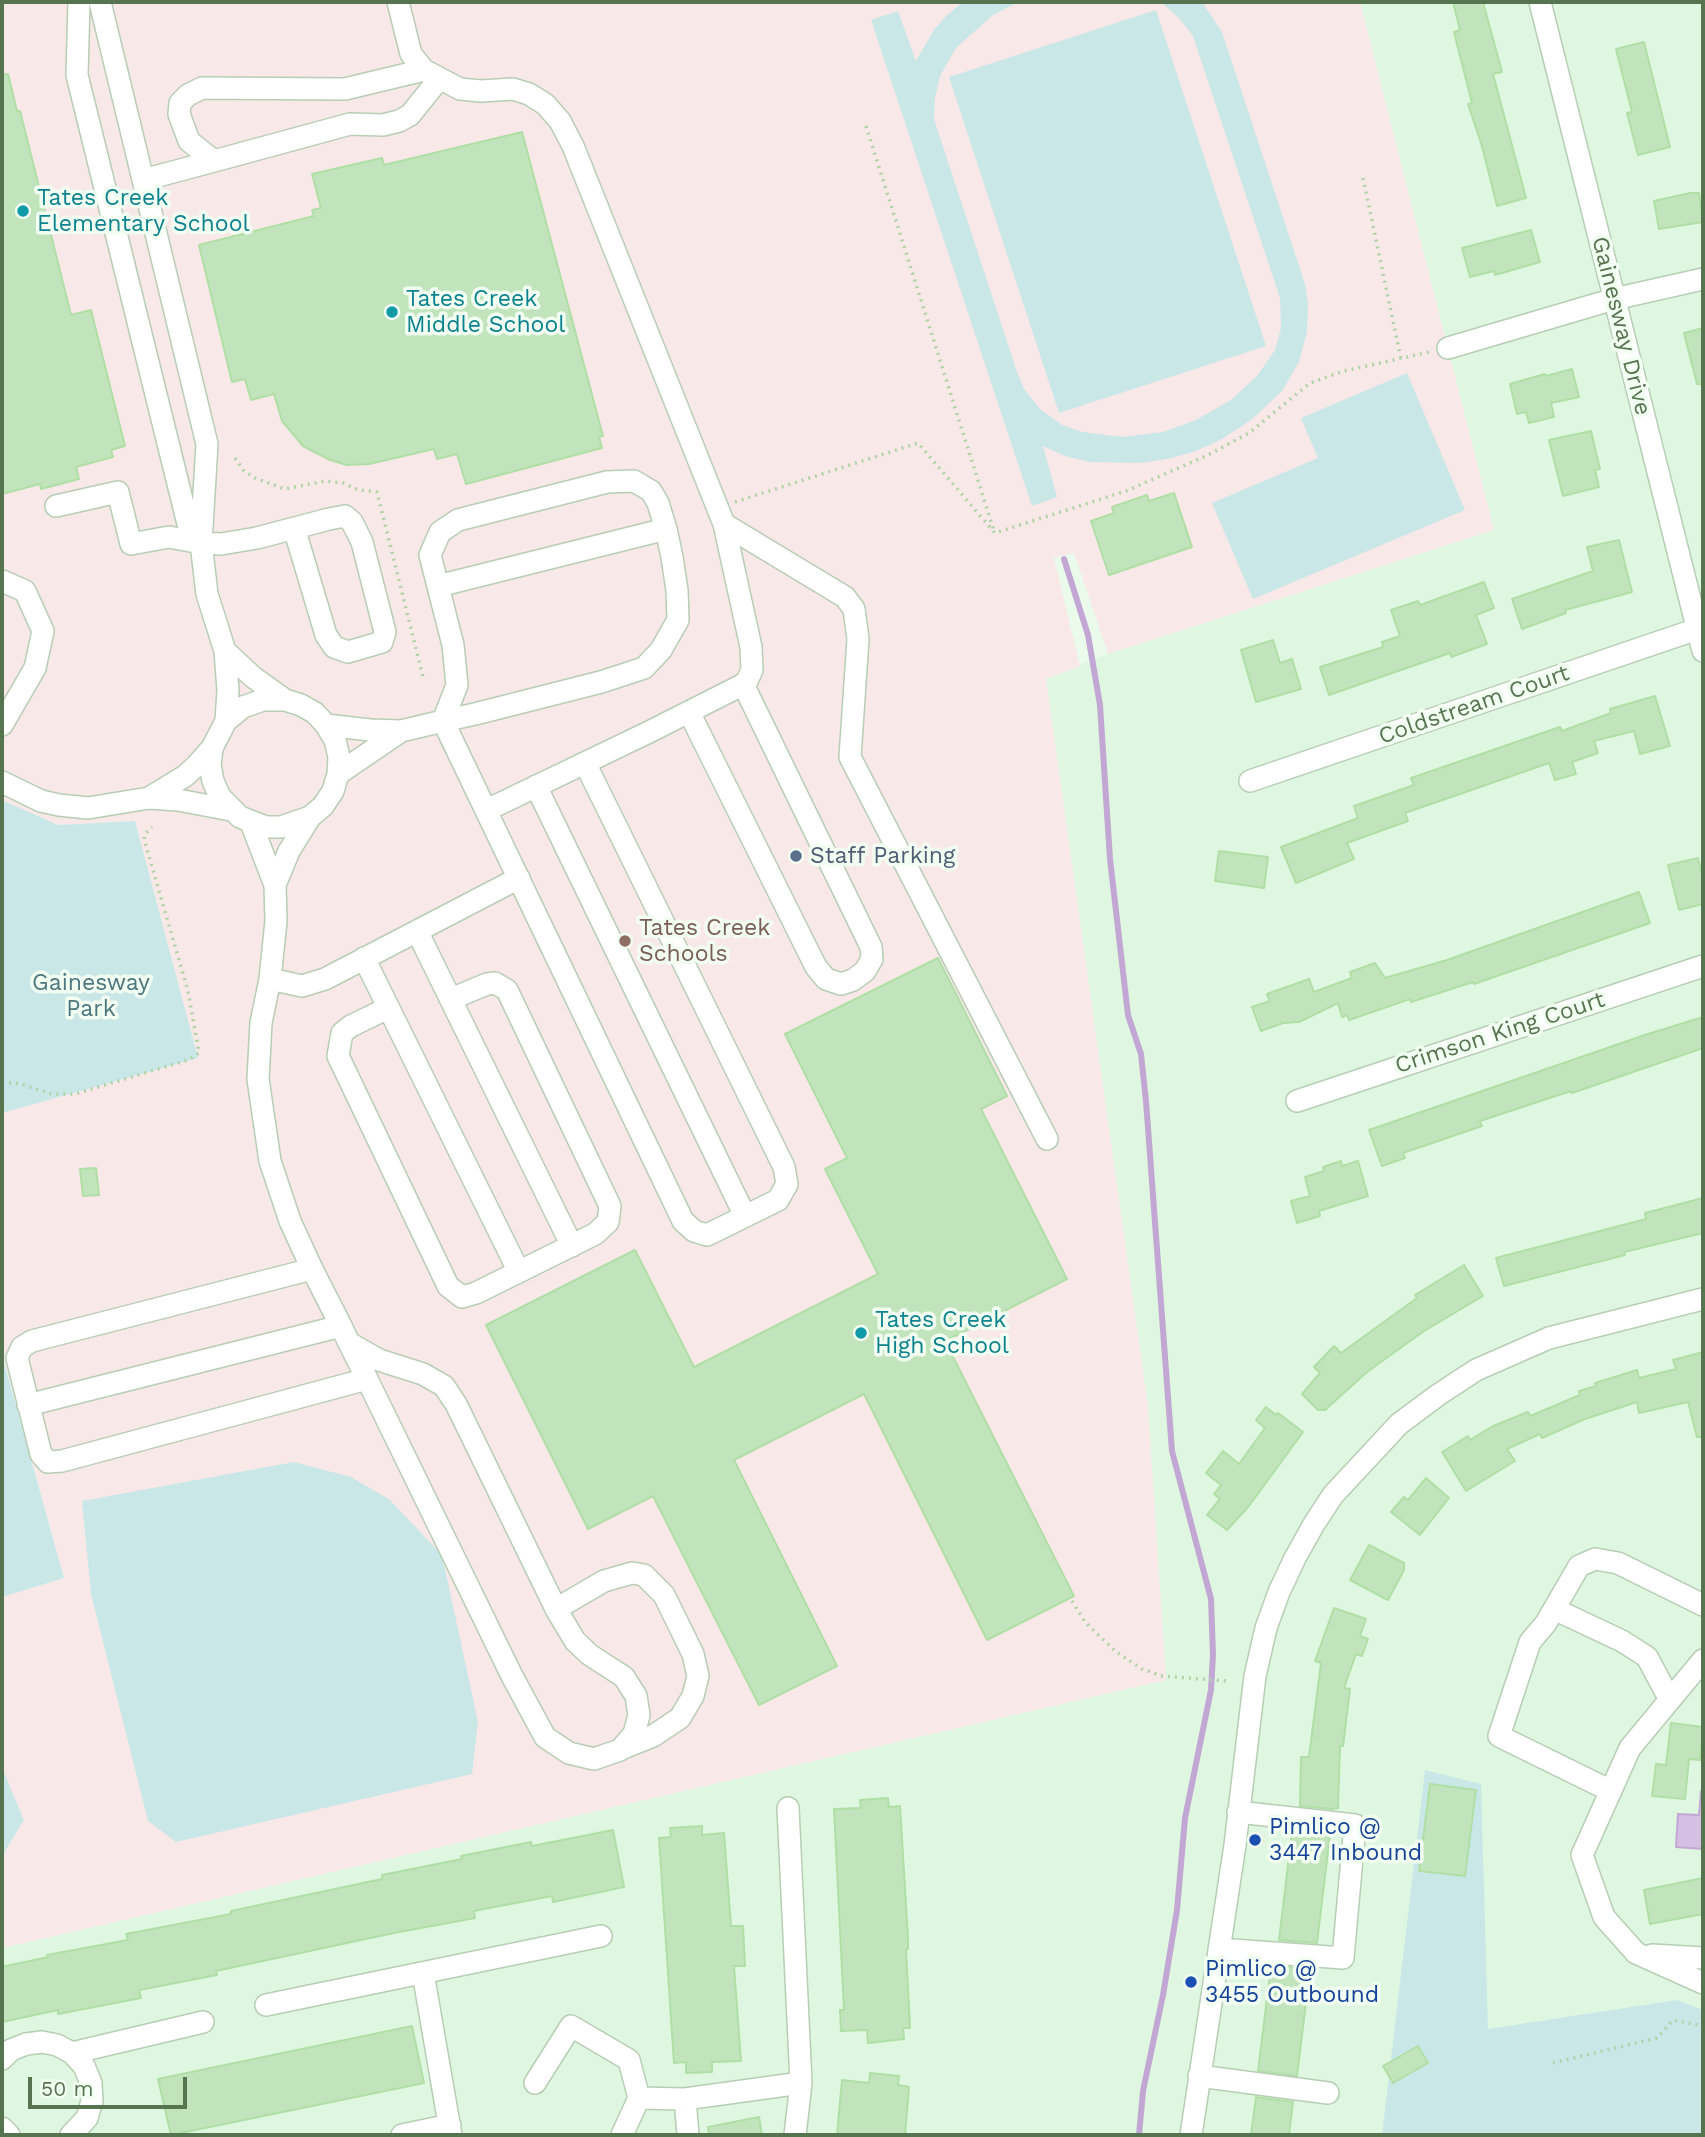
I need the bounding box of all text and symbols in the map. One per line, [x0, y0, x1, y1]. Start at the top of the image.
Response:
place label: Tates Creek Elementary School [37, 184, 249, 238]
marker: Tates Creek Elementary School [15, 203, 31, 219]
street label: Gainesway Drive [1585, 234, 1657, 418]
place label: Tates Creek Middle School [406, 285, 565, 339]
marker: Tates Creek Middle School [384, 304, 400, 320]
street label: Coldstream Court [1375, 659, 1573, 751]
place label: Staff Parking [810, 842, 955, 870]
marker: Staff Parking [788, 848, 804, 864]
place label: Tates Creek Schools [639, 914, 770, 968]
marker: Tates Creek Schools [617, 933, 633, 949]
park label: Gainesway Park [32, 969, 150, 1023]
street label: Crimson King Court [1392, 986, 1608, 1080]
place label: Tates Creek High School [875, 1306, 1009, 1360]
marker: Tates Creek High School [853, 1325, 869, 1341]
place label: Pimlico @ 3447 Inbound [1269, 1813, 1422, 1867]
marker: Pimlico @ 3447 Inbound [1247, 1832, 1263, 1848]
place label: Pimlico @ 3455 Outbound [1205, 1955, 1379, 2009]
marker: Pimlico @ 3455 Outbound [1183, 1974, 1199, 1990]
scale bar [32, 2064, 191, 2108]
text: 50 m [41, 2076, 93, 2101]

